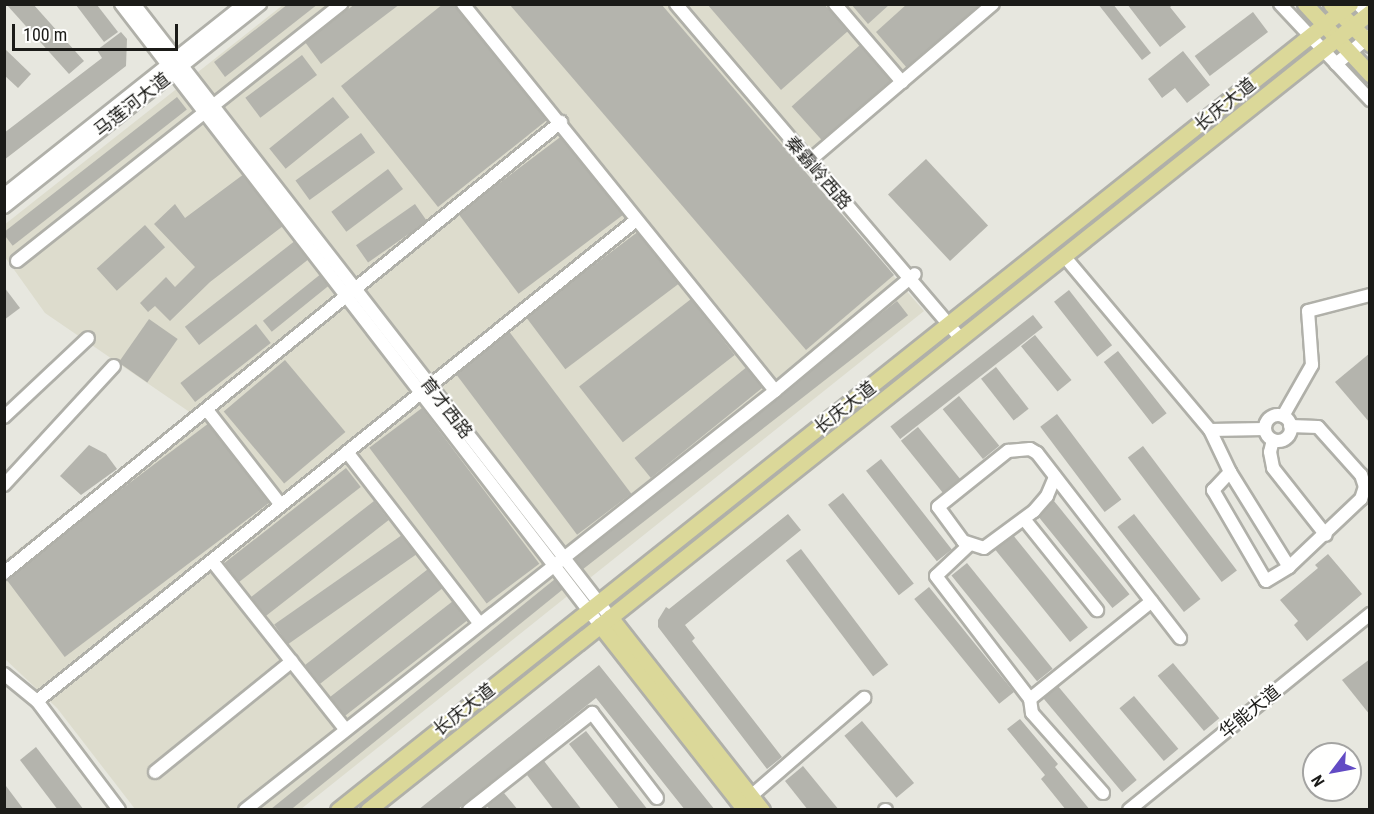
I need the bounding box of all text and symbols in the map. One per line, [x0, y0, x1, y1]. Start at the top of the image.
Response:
scale bar [15, 12, 182, 50]
text: 100 m [23, 24, 67, 45]
street label: 马莲河大道 [90, 69, 174, 141]
street label: 长庆大道 [1190, 74, 1260, 136]
street label: 秦霸岭西路 [780, 132, 856, 214]
street label: 育才西路 [415, 373, 477, 443]
street label: 长庆大道 [810, 377, 880, 439]
street label: 长庆大道 [429, 679, 499, 741]
street label: 华能大道 [1215, 681, 1285, 743]
north arrow [1302, 742, 1362, 802]
text: N [1307, 772, 1329, 790]

